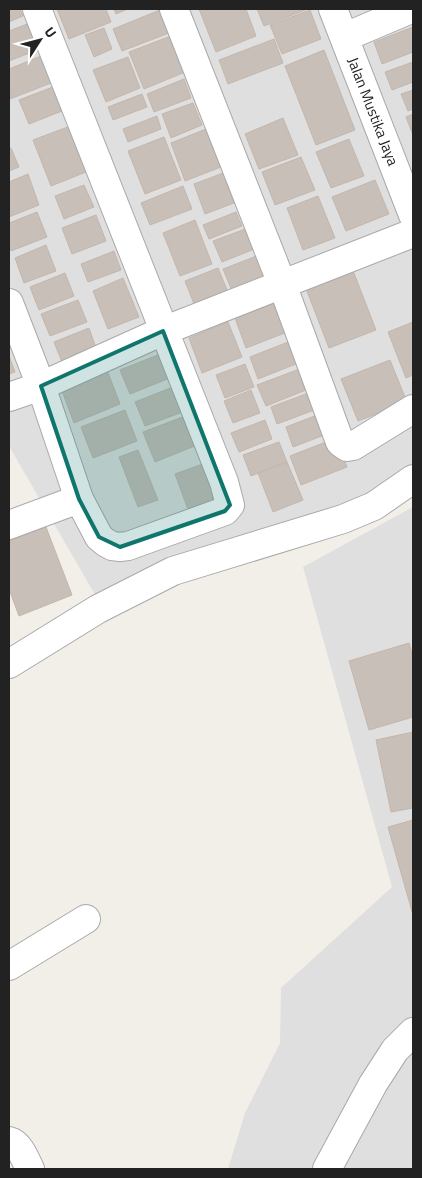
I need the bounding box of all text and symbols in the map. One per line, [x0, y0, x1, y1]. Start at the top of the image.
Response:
north arrow [15, 15, 65, 65]
text: U [40, 22, 62, 42]
street label: Jalan Mustika Jaya [342, 54, 405, 169]

